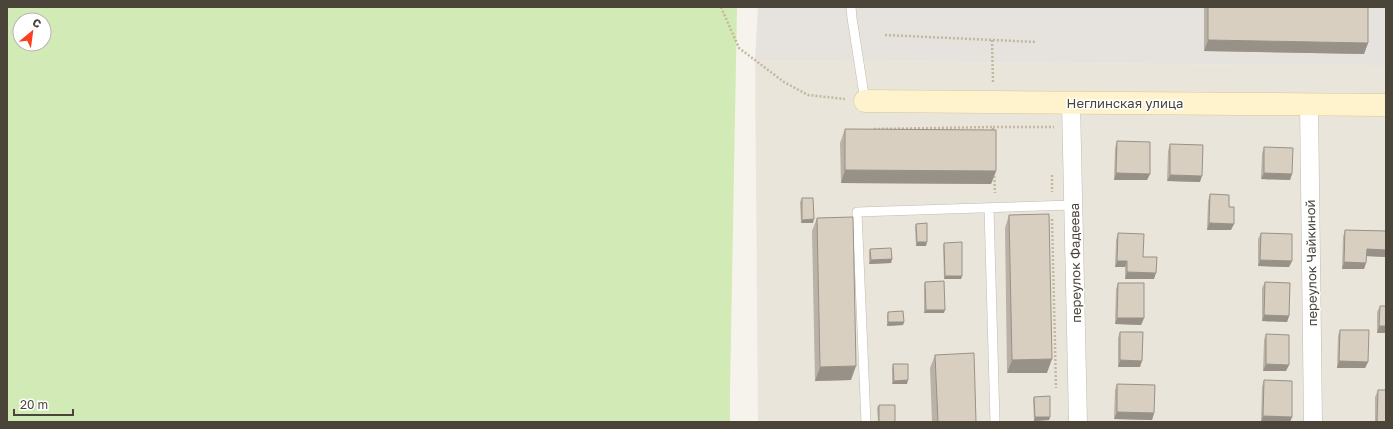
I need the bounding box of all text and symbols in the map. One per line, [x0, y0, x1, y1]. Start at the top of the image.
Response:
north arrow [12, 12, 52, 52]
text: С [31, 15, 44, 30]
street label: Неглинская улица [1067, 95, 1183, 111]
street label: переулок Чайкиной [1302, 199, 1320, 327]
street label: переулок Фадеева [1066, 203, 1084, 323]
scale bar [14, 391, 73, 417]
text: 20 m [20, 397, 48, 412]

